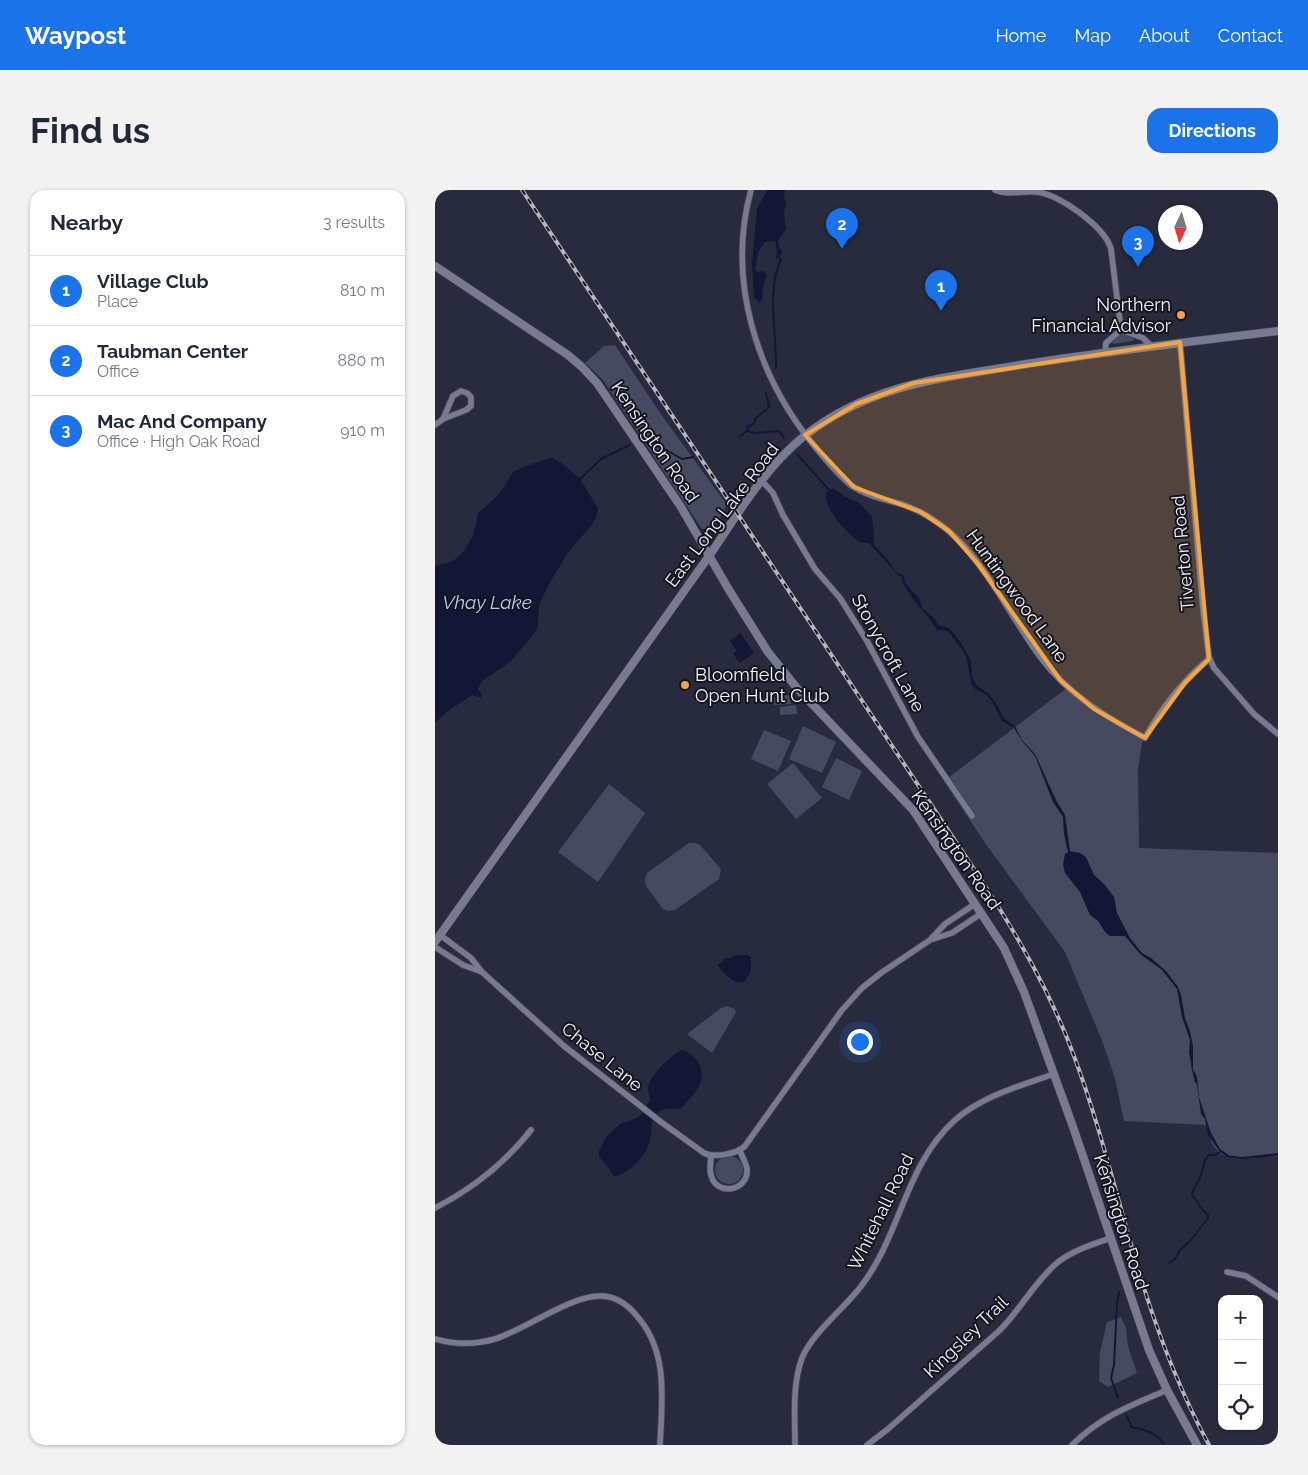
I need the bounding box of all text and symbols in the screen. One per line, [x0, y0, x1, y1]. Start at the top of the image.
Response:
text: Waypost [25, 21, 126, 50]
text: Home [995, 25, 1046, 46]
text: Map [1074, 25, 1111, 46]
text: About [1139, 25, 1190, 46]
text: Contact [1218, 25, 1283, 46]
button: Directions [1147, 108, 1278, 153]
text: Find us [30, 110, 150, 151]
north arrow [1158, 205, 1203, 250]
pin: 2 [826, 208, 858, 249]
text: Nearby [50, 210, 123, 235]
text: 3 results [323, 213, 385, 232]
pin: 3 [1122, 226, 1154, 267]
text: Village Club [97, 270, 208, 292]
pin: 1 [925, 270, 957, 311]
text: 1 [62, 281, 70, 300]
text: 810 m [340, 281, 385, 300]
text: Place [97, 292, 138, 311]
place label: Northern Financial Advisor [1031, 294, 1172, 336]
marker: Northern Financial Advisor [1175, 309, 1187, 321]
text: Taubman Center [97, 340, 248, 362]
text: 2 [61, 351, 71, 370]
text: 880 m [337, 351, 385, 370]
text: Office [97, 362, 139, 381]
street label: Kensington Road [607, 377, 704, 506]
text: Mac And Company [97, 410, 267, 432]
text: 3 [62, 421, 70, 440]
text: 910 m [340, 421, 385, 440]
text: Office · High Oak Road [97, 432, 260, 451]
street label: East Long Lake Road [661, 439, 783, 591]
street label: Tiverton Road [1167, 494, 1198, 612]
street label: Huntingwood Lane [962, 525, 1073, 666]
street label: Stonycroft Lane [847, 590, 930, 716]
water label: Vhay Lake [442, 591, 532, 613]
place label: Bloomfield Open Hunt Club [695, 664, 829, 706]
marker: Bloomfield Open Hunt Club [679, 679, 691, 691]
street label: Kensington Road [907, 786, 1005, 914]
street label: Chase Lane [558, 1018, 647, 1096]
your location [847, 1029, 873, 1055]
street label: Whitehall Road [843, 1150, 918, 1273]
street label: Kensington Road [1090, 1151, 1153, 1292]
street label: Kingsley Trail [919, 1291, 1012, 1382]
map controls [1218, 1295, 1263, 1430]
button: + [1218, 1295, 1263, 1340]
button: − [1218, 1340, 1263, 1385]
button: locate [1218, 1385, 1263, 1430]

